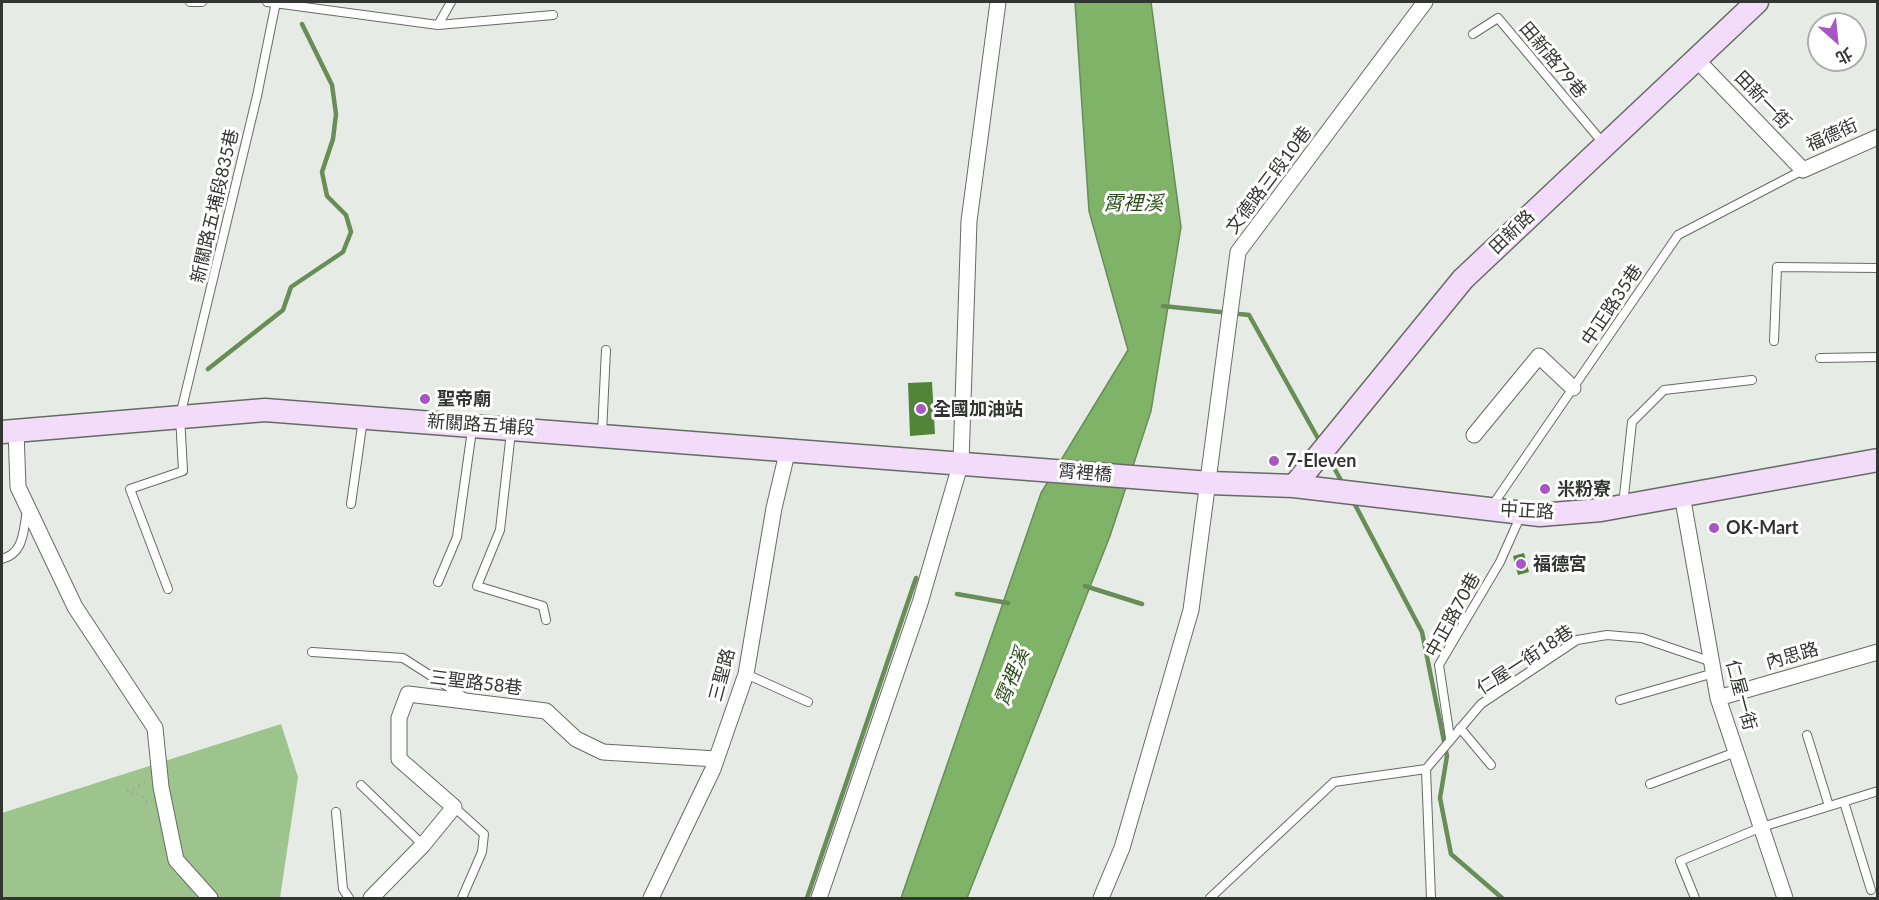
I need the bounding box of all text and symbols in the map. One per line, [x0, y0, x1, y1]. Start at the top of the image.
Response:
north arrow [1807, 12, 1867, 72]
street label: 田新路79巷 [1515, 17, 1591, 103]
text: 北 [1833, 45, 1856, 69]
street label: 田新一街 [1730, 67, 1796, 133]
street label: 福德街 [1803, 114, 1861, 156]
street label: 文德路三段10巷 [1222, 122, 1316, 238]
street label: 新關路五埔段835巷 [187, 127, 243, 285]
water label: 霄裡溪 [1103, 192, 1163, 216]
street label: 田新路 [1485, 205, 1539, 259]
street label: 中正路35巷 [1577, 260, 1647, 350]
place label: 聖帝廟 [437, 388, 491, 410]
marker: 聖帝廟 [418, 392, 432, 406]
place label: 全國加油站 [933, 398, 1023, 420]
marker: 全國加油站 [914, 402, 928, 416]
street label: 新關路五埔段 [426, 410, 536, 440]
place label: 7-Eleven [1286, 450, 1356, 472]
marker: 7-Eleven [1267, 454, 1281, 468]
street label: 霄裡橋 [1057, 460, 1113, 486]
place label: 米粉寮 [1557, 478, 1611, 500]
marker: 米粉寮 [1538, 482, 1552, 496]
street label: 中正路 [1499, 499, 1555, 523]
place label: OK-Mart [1726, 517, 1798, 539]
marker: OK-Mart [1707, 521, 1721, 535]
place label: 福德宮 [1533, 553, 1587, 575]
marker: 福德宮 [1514, 557, 1528, 571]
street label: 中正路70巷 [1421, 569, 1485, 661]
street label: 仁屋一街18巷 [1473, 621, 1577, 699]
street label: 內思路 [1763, 638, 1821, 674]
water label: 霄裡溪 [990, 645, 1034, 709]
street label: 三聖路 [705, 646, 739, 704]
street label: 仁屋一街 [1721, 657, 1761, 733]
street label: 三聖路58巷 [429, 667, 523, 699]

